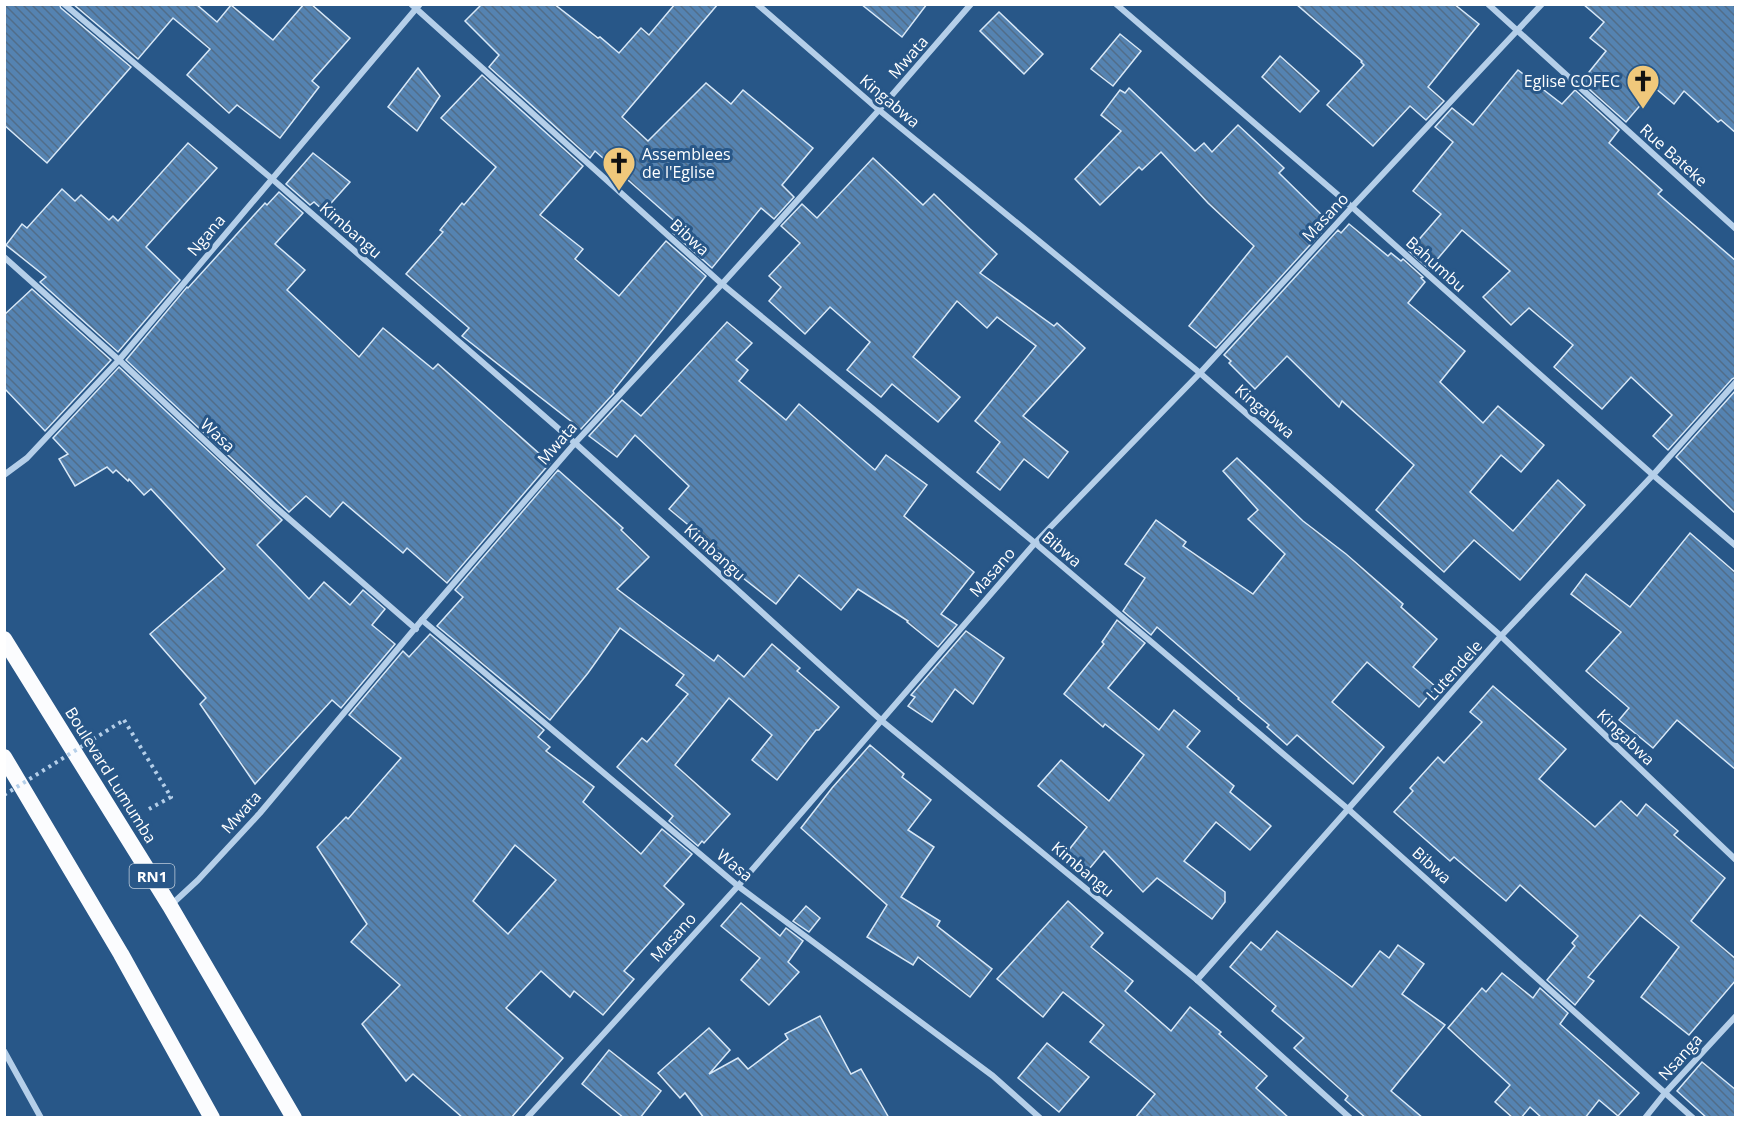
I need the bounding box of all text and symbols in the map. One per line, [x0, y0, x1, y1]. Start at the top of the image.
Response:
street label: Mwata [883, 31, 933, 83]
church icon: Eglise COFEC [1625, 63, 1661, 110]
street label: Kingabwa [855, 69, 925, 133]
place label: Eglise COFEC [1524, 70, 1620, 92]
street label: Rue Bateke [1635, 119, 1713, 191]
place label: Assemblees de l'Eglise [642, 143, 731, 183]
church icon: Assemblees de l'Eglise [601, 145, 637, 192]
street label: Masano [1297, 188, 1353, 246]
street label: Kimbangu [315, 197, 387, 263]
street label: Ngana [182, 209, 230, 261]
street label: Bibwa [666, 214, 714, 260]
street label: Bahumbu [1401, 231, 1471, 297]
street label: Kingabwa [1230, 379, 1300, 443]
street label: Wasa [196, 413, 240, 457]
street label: Mwata [532, 417, 582, 469]
street label: Kimbangu [680, 519, 750, 585]
street label: Bibwa [1038, 526, 1086, 572]
street label: Masano [964, 542, 1020, 602]
street label: Lutendele [1421, 635, 1487, 705]
street label: Boulevard Lumumba [60, 703, 162, 847]
street label: Kingabwa [1592, 704, 1660, 770]
street label: Mwata [216, 786, 266, 838]
street label: Kimbangu [1047, 836, 1119, 902]
street label: Bibwa [1408, 842, 1456, 888]
street label: Wasa [712, 844, 758, 886]
road number: RN1 [130, 864, 174, 888]
street label: Masano [645, 908, 701, 966]
street label: Nsanga [1653, 1029, 1707, 1085]

